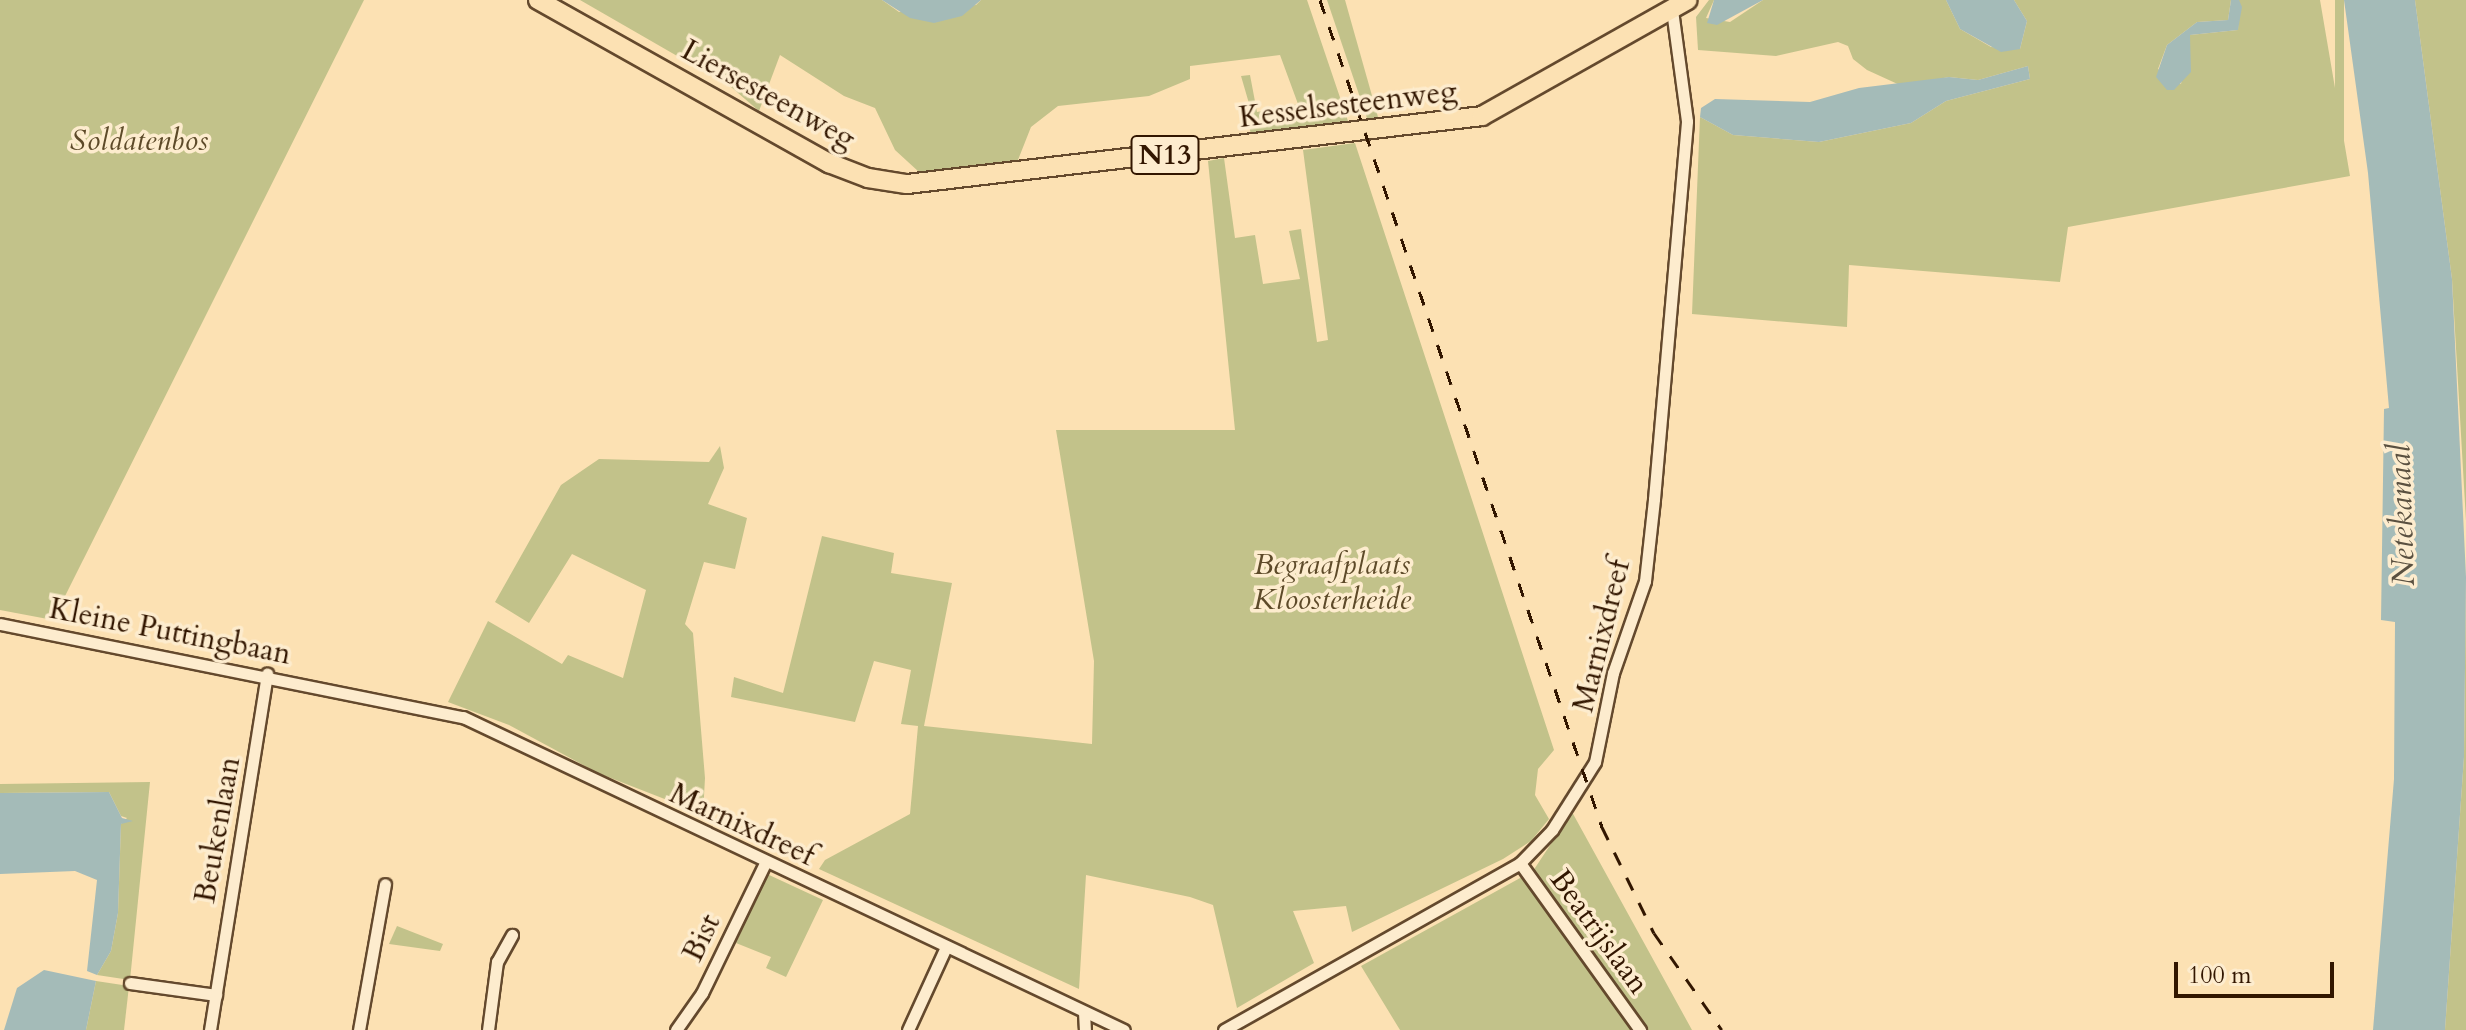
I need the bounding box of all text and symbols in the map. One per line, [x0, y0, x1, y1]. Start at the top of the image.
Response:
street label: Liersesteenweg [675, 32, 861, 158]
street label: Kesselsesteenweg [1237, 74, 1459, 136]
park label: Soldatenbos [70, 123, 208, 159]
road number: N13 [1129, 131, 1201, 179]
water label: Netekanaal [2380, 443, 2424, 587]
park label: Begraafplaats Kloosterheide [1253, 547, 1411, 618]
street label: Marnixdreef [1566, 556, 1638, 716]
street label: Kleine Puttingbaan [46, 591, 294, 673]
street label: Beukenlaan [187, 754, 249, 906]
street label: Marnixdreef [664, 776, 820, 874]
street label: Beatrijslaan [1542, 863, 1656, 1001]
street label: Bist [675, 908, 729, 968]
scale bar [2178, 946, 2338, 996]
text: 100 m [2188, 959, 2252, 992]

